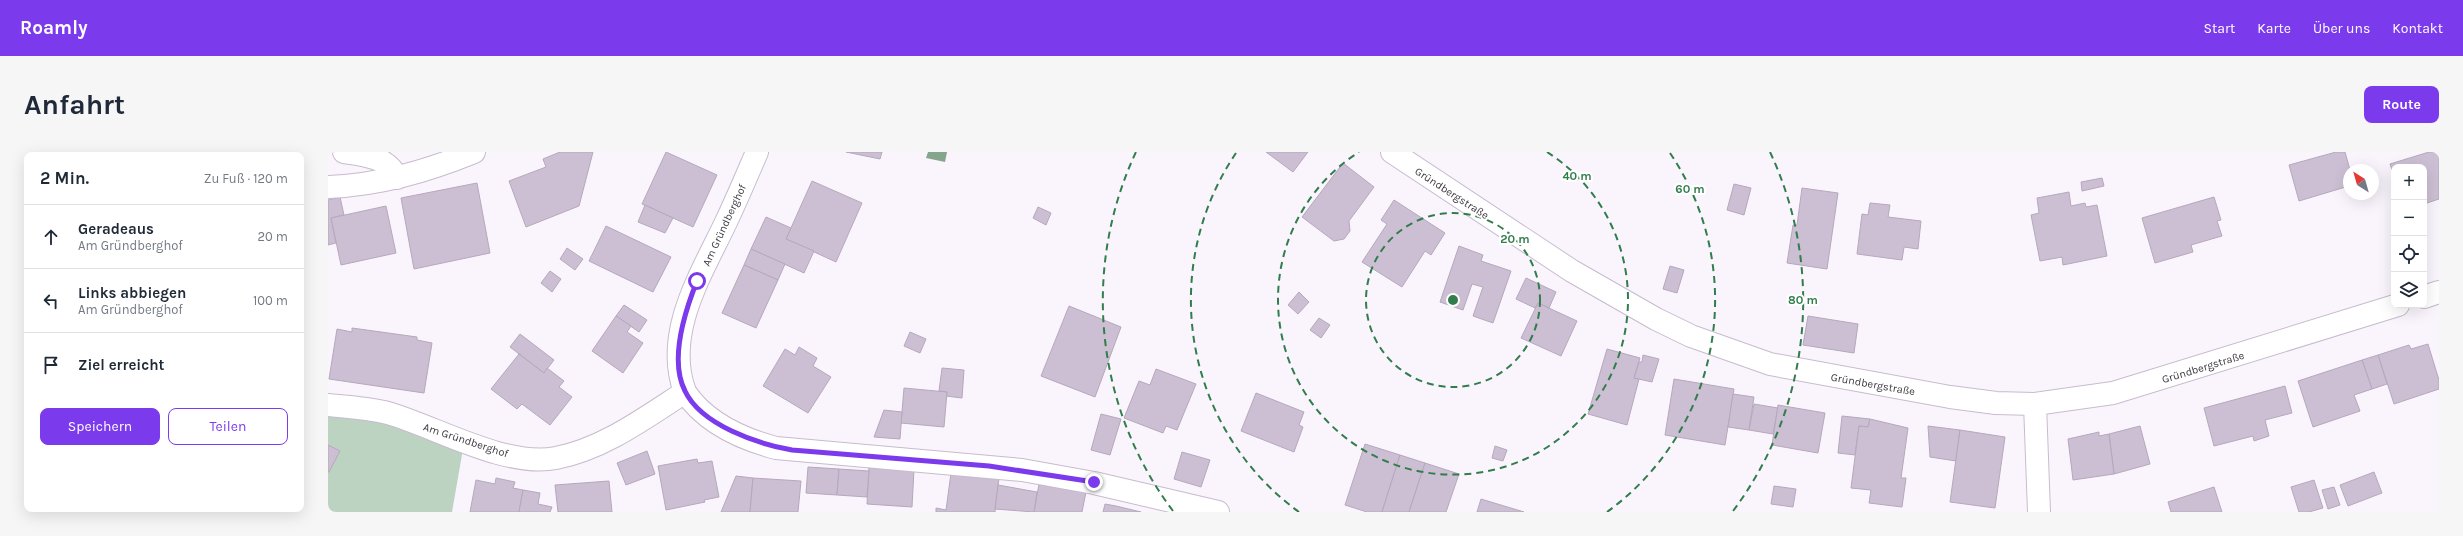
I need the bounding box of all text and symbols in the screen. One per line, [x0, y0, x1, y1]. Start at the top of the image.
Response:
text: Roamly [20, 17, 87, 39]
text: Start [2203, 20, 2235, 37]
text: Karte [2257, 20, 2291, 37]
text: Über uns [2313, 20, 2370, 37]
text: Kontakt [2392, 20, 2443, 37]
button: Route [2364, 86, 2439, 123]
text: Anfahrt [24, 88, 125, 121]
north arrow [2343, 164, 2379, 200]
map controls [2391, 164, 2427, 308]
button: + [2391, 164, 2427, 200]
street label: Gründbergstraße [1412, 165, 1491, 222]
text: 2 Min. [40, 168, 89, 188]
text: 40 m [1562, 169, 1592, 183]
text: Zu Fuß · 120 m [204, 171, 288, 186]
street label: Am Gründberghof [700, 182, 749, 268]
text: 60 m [1675, 182, 1705, 196]
button: − [2391, 200, 2427, 236]
text: Geradeaus [78, 220, 154, 238]
icon: ahead [40, 226, 62, 248]
text: 20 m [258, 229, 288, 244]
text: 20 m [1500, 232, 1530, 246]
button: locate [2391, 236, 2427, 272]
text: Am Gründberghof [78, 238, 183, 253]
route start [688, 272, 706, 290]
button: layers [2391, 272, 2427, 308]
text: Links abbiegen [78, 284, 186, 302]
icon: left [40, 290, 62, 312]
text: 100 m [253, 293, 288, 308]
centre of rings [1446, 293, 1460, 307]
text: 80 m [1788, 293, 1818, 307]
text: Am Gründberghof [78, 302, 183, 317]
street label: Gründbergstraße [2160, 349, 2246, 386]
icon: arrive [40, 354, 62, 376]
text: Ziel erreicht [78, 356, 164, 374]
street label: Gründbergstraße [1830, 371, 1916, 398]
button: Speichern [40, 408, 160, 445]
button: Teilen [168, 408, 288, 445]
street label: Am Gründberghof [422, 421, 510, 460]
route end [1085, 473, 1103, 491]

